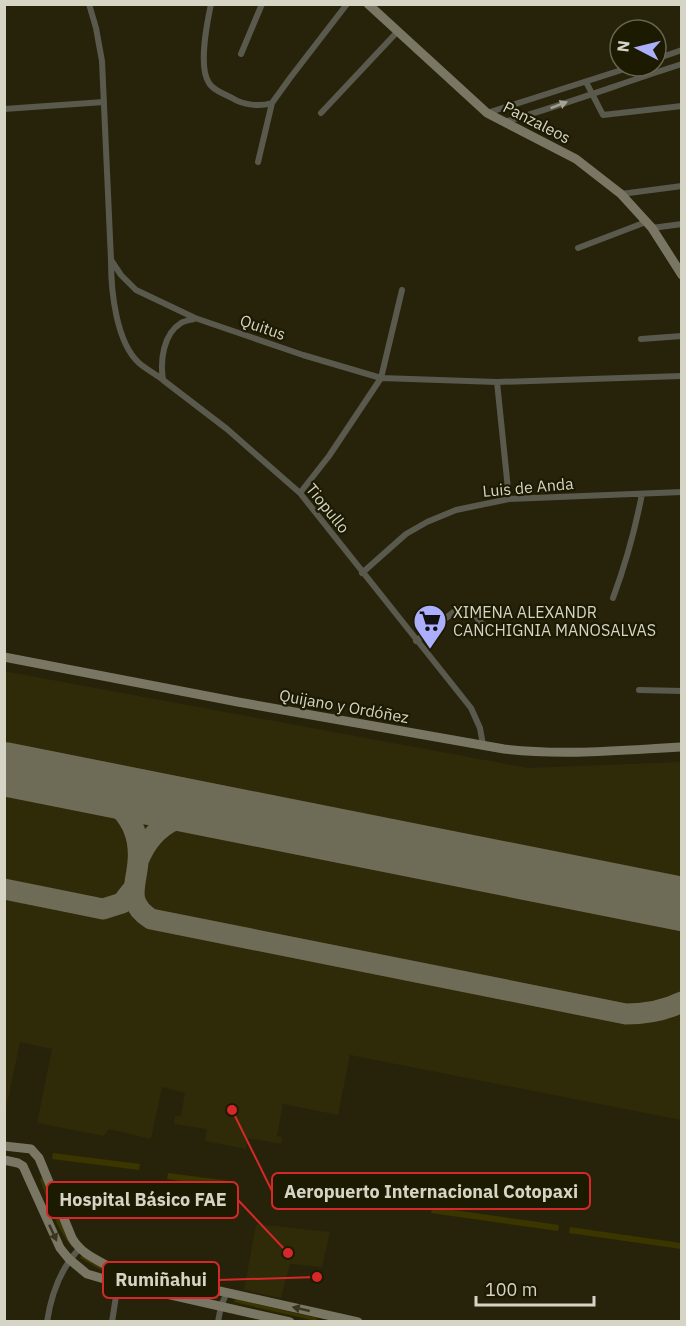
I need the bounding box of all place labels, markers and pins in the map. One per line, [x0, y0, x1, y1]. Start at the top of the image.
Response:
place label: XIMENA ALEXANDR CANCHIGNIA MANOSALVAS [453, 602, 656, 640]
supermarket icon: XIMENA ALEXANDR CANCHIGNIA MANOSALVAS [412, 603, 448, 650]
callout: Aeropuerto Internacional Cotopaxi [272, 1173, 590, 1209]
callout: Hospital Básico FAE [47, 1182, 238, 1218]
callout: Rumiñahui [103, 1262, 219, 1298]

